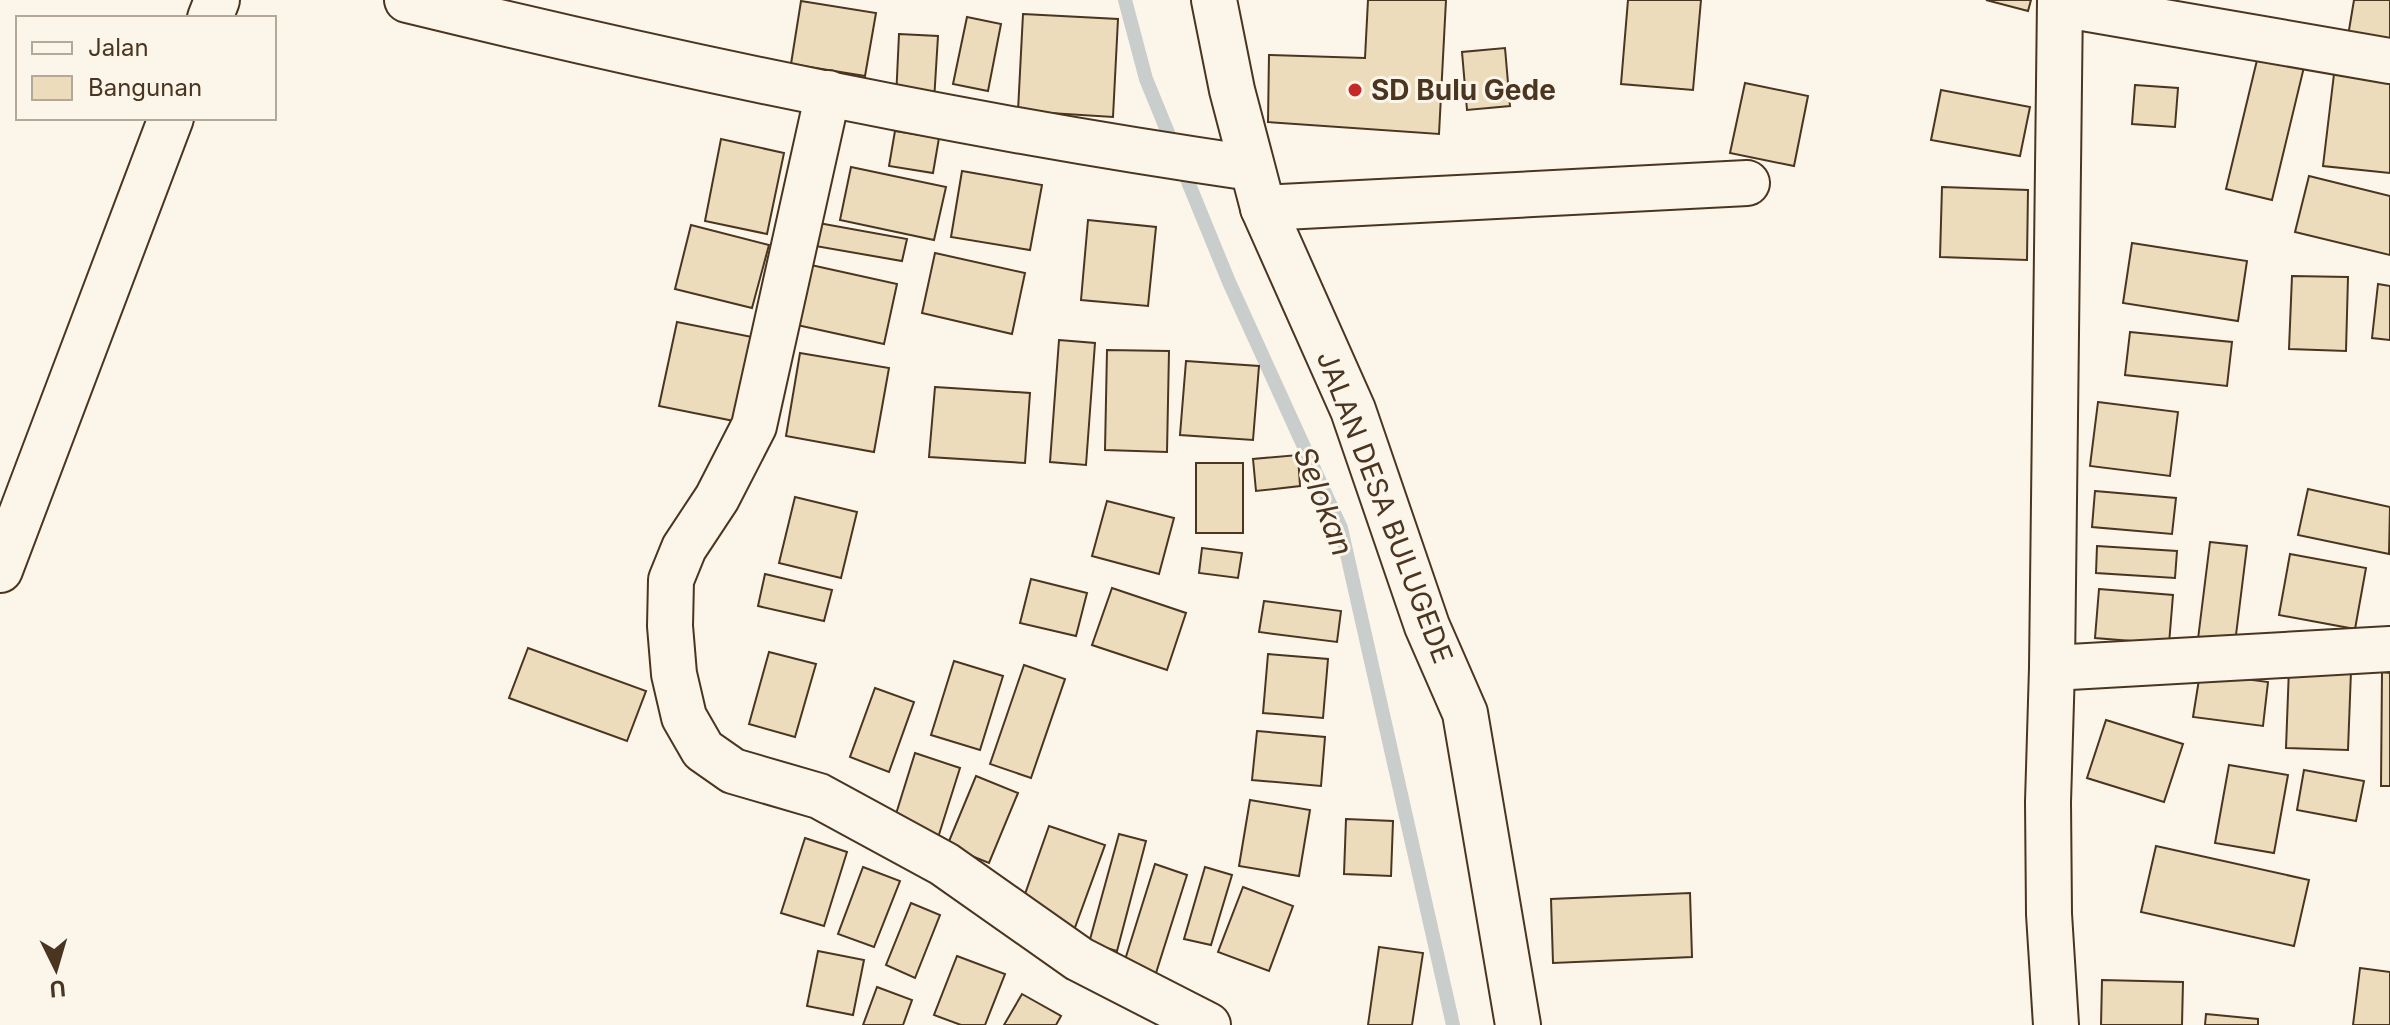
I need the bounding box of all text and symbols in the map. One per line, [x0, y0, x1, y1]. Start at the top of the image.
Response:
legend [16, 16, 276, 120]
text: Jalan [88, 33, 149, 62]
text: Bangunan [88, 73, 202, 102]
place label: SD Bulu Gede [1371, 73, 1556, 107]
marker: SD Bulu Gede [1346, 81, 1364, 99]
street label: JALAN DESA BULUGEDE [1310, 346, 1460, 668]
water label: Selokan [1287, 441, 1361, 561]
north arrow [16, 929, 96, 1009]
text: U [49, 975, 67, 1003]

